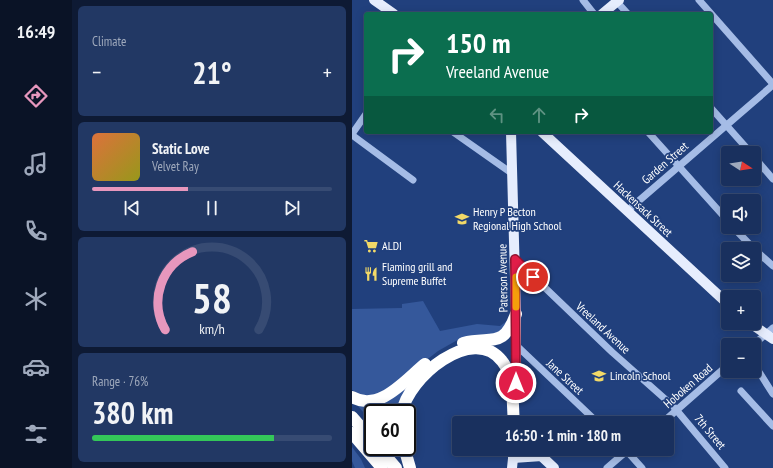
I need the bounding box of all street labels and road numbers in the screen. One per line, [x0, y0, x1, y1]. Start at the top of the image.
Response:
street label: Garden Street [638, 138, 692, 187]
street label: Hackensack Street [611, 178, 676, 240]
street label: Paterson Avenue [494, 244, 511, 312]
street label: Vreeland Avenue [572, 298, 634, 357]
street label: Jane Street [543, 355, 588, 398]
street label: Hoboken Road [660, 360, 715, 411]
street label: 7th Street [691, 411, 730, 453]

